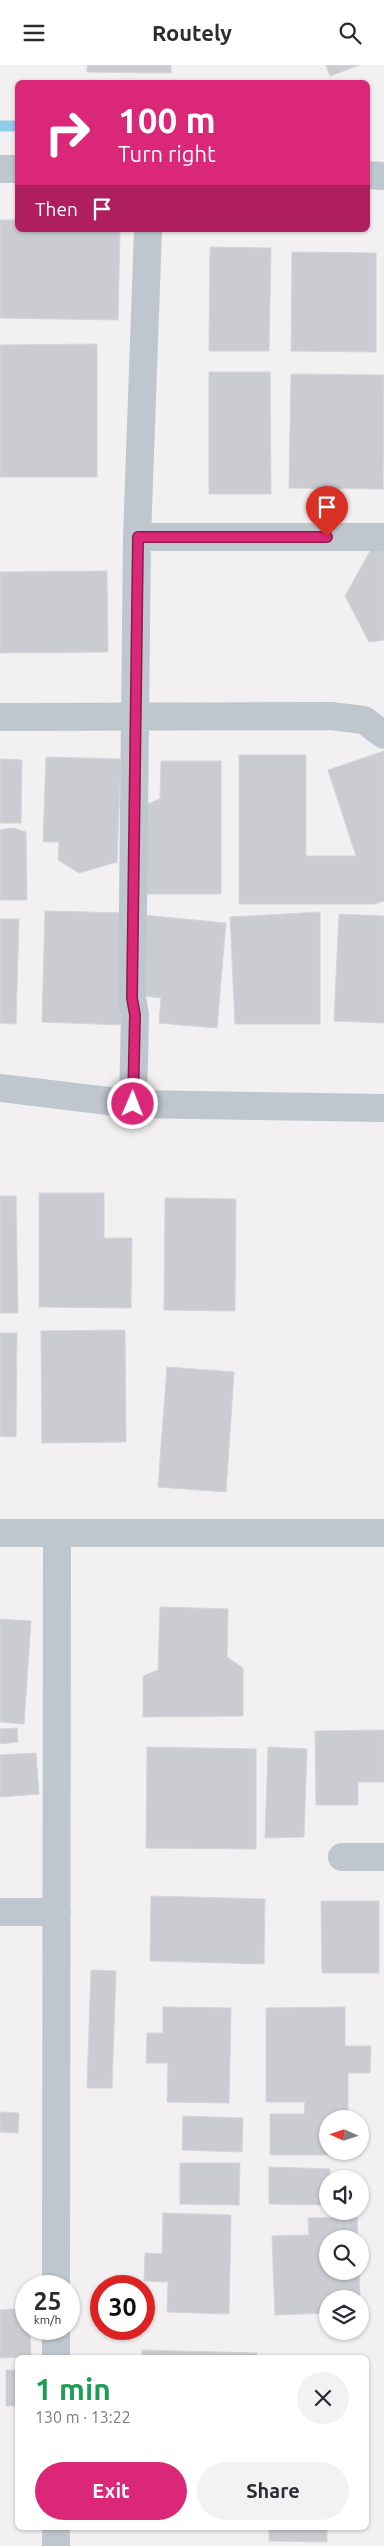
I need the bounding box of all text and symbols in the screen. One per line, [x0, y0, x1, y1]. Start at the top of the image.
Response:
icon: menu [20, 19, 48, 47]
icon: search [336, 19, 364, 47]
text: Routely [152, 20, 232, 45]
icon: right [35, 100, 100, 165]
text: 100 m [118, 100, 216, 140]
text: Turn right [118, 141, 216, 166]
icon: arrive [88, 195, 116, 223]
text: Then [35, 198, 78, 220]
pin [306, 486, 348, 537]
icon: arrive [313, 493, 341, 521]
position arrow [106, 1077, 158, 1129]
north arrow [319, 2110, 369, 2160]
map controls [319, 2110, 369, 2340]
button: sound [319, 2170, 369, 2220]
button: search [319, 2230, 369, 2280]
speed limit sign: 30 [90, 2275, 155, 2340]
text: 25 [33, 2287, 62, 2315]
button: layers [319, 2290, 369, 2340]
text: km/h [34, 2313, 61, 2326]
text: 1 min [35, 2372, 111, 2406]
button: close [297, 2372, 349, 2424]
text: 130 m · 13:22 [35, 2408, 131, 2426]
button: Exit [35, 2462, 187, 2520]
button: Share [197, 2462, 349, 2520]

